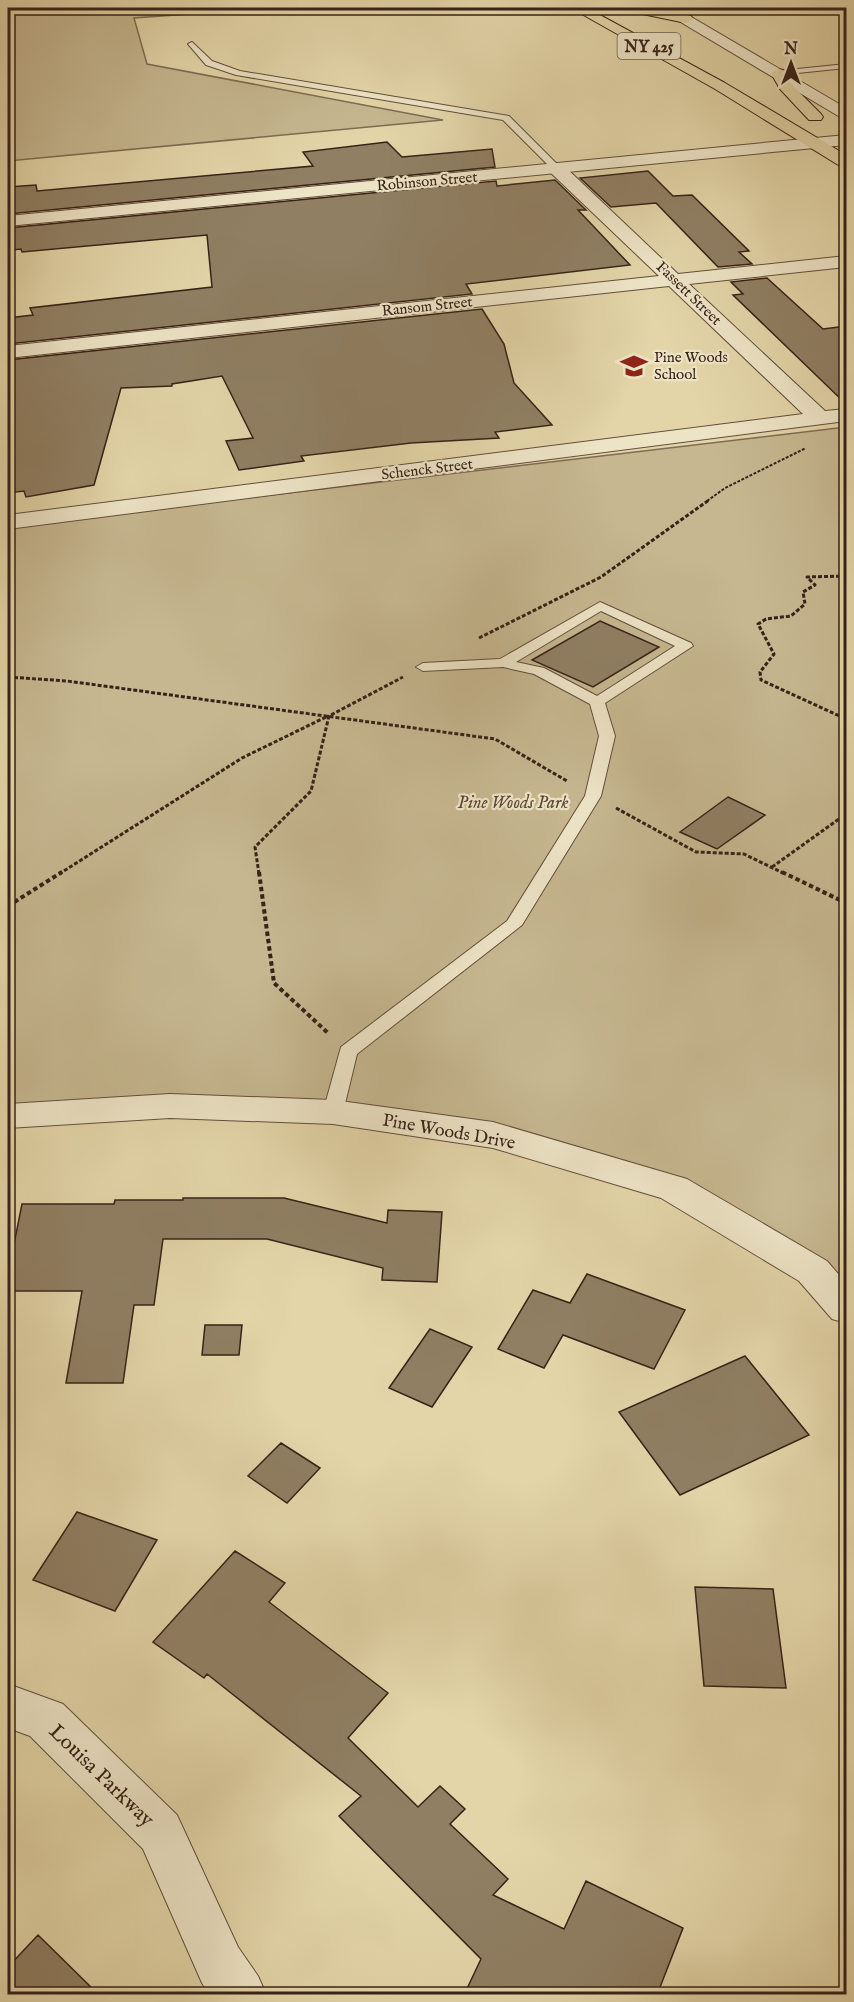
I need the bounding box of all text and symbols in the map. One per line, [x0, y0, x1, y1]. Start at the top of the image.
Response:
road number: NY 425 [618, 33, 680, 59]
north arrow [761, 33, 821, 93]
text: N [783, 40, 798, 60]
street label: Robinson Street [376, 168, 478, 195]
street label: Fassett Street [652, 257, 725, 329]
street label: Ransom Street [381, 292, 473, 321]
place label: Pine Woods School [654, 348, 728, 384]
school or university icon: Pine Woods School [619, 351, 649, 381]
street label: Schenck Street [380, 454, 474, 485]
park label: Pine Woods Park [458, 792, 568, 815]
street label: Pine Woods Drive [381, 1109, 517, 1155]
street label: Louisa Parkway [42, 1719, 160, 1834]

